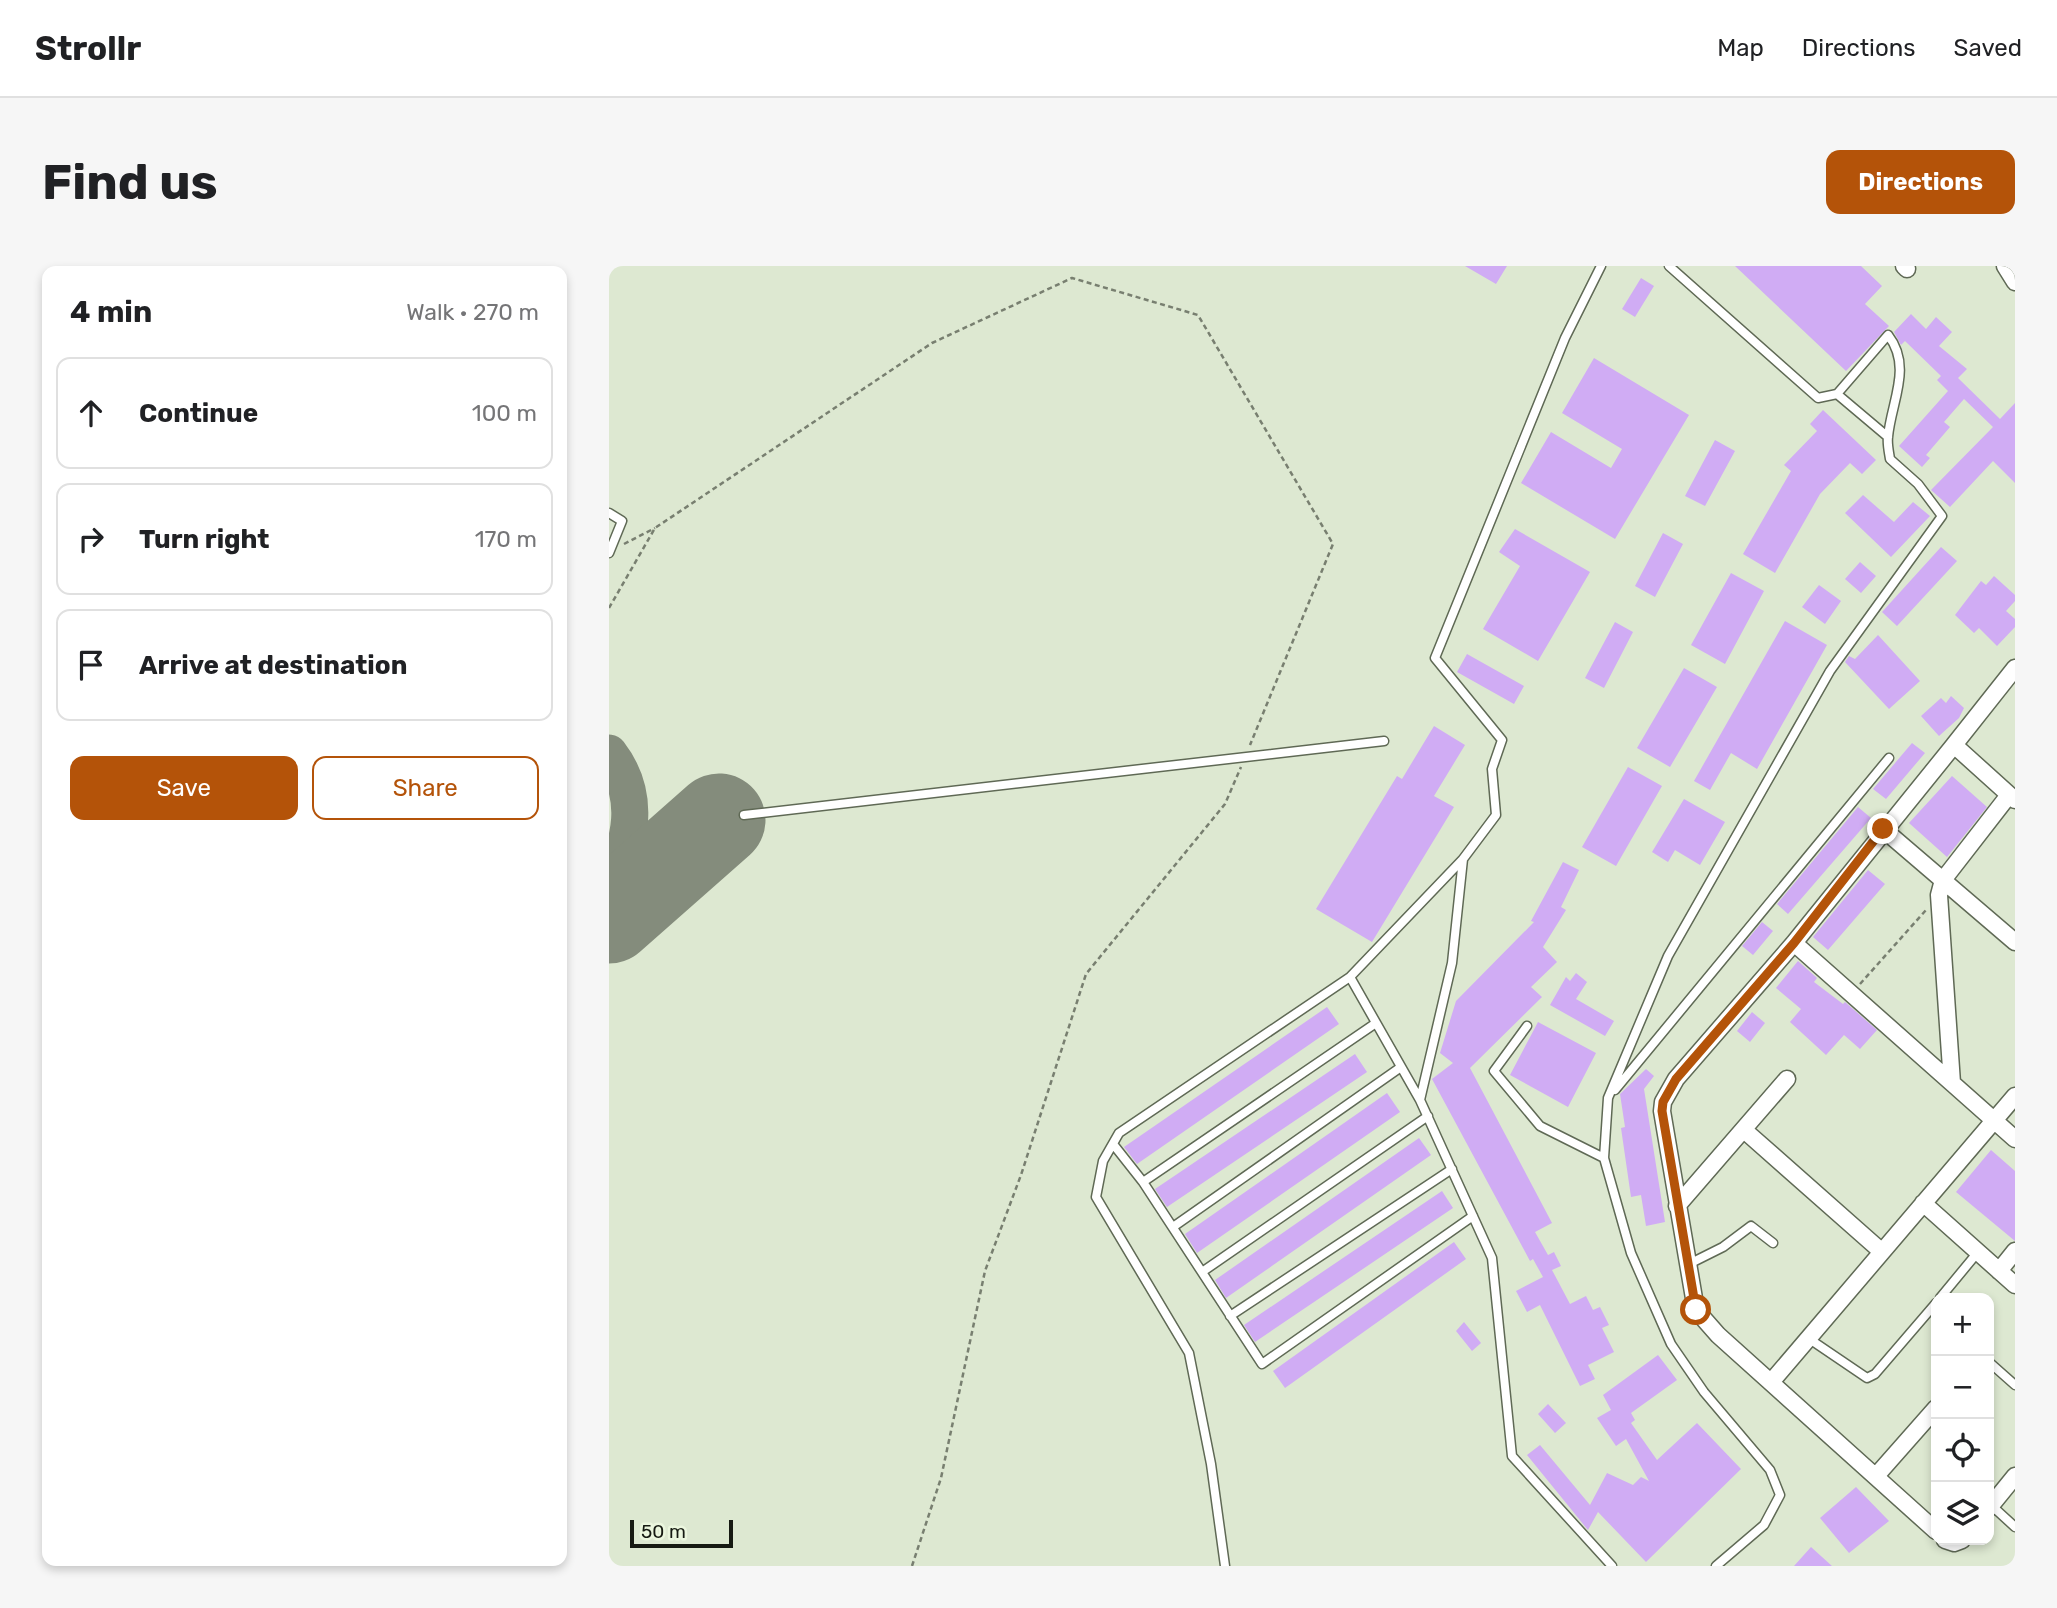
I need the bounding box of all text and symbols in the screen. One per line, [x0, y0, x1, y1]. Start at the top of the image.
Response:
text: Strollr [35, 29, 141, 68]
text: Map [1717, 34, 1764, 62]
text: Directions [1802, 34, 1915, 62]
text: Saved [1953, 34, 2022, 62]
button: Directions [1826, 150, 2015, 214]
text: Find us [42, 153, 218, 211]
text: 4 min [70, 294, 152, 330]
text: Walk · 270 m [406, 298, 539, 326]
icon: ahead [72, 394, 110, 432]
text: Continue [139, 398, 258, 429]
text: 100 m [472, 399, 537, 427]
icon: right [72, 520, 110, 558]
text: Turn right [139, 524, 269, 555]
text: 170 m [475, 525, 537, 553]
icon: arrive [72, 646, 110, 684]
text: Arrive at destination [139, 650, 407, 681]
button: Save [70, 756, 298, 820]
button: Share [312, 756, 539, 820]
route end [1867, 813, 1898, 844]
map controls [1931, 1293, 1994, 1545]
button: + [1931, 1293, 1994, 1356]
route start [1680, 1294, 1711, 1325]
button: − [1931, 1356, 1994, 1419]
button: locate [1931, 1419, 1994, 1482]
button: layers [1931, 1482, 1994, 1545]
scale bar [630, 1517, 733, 1549]
text: 50 m [641, 1520, 686, 1543]

